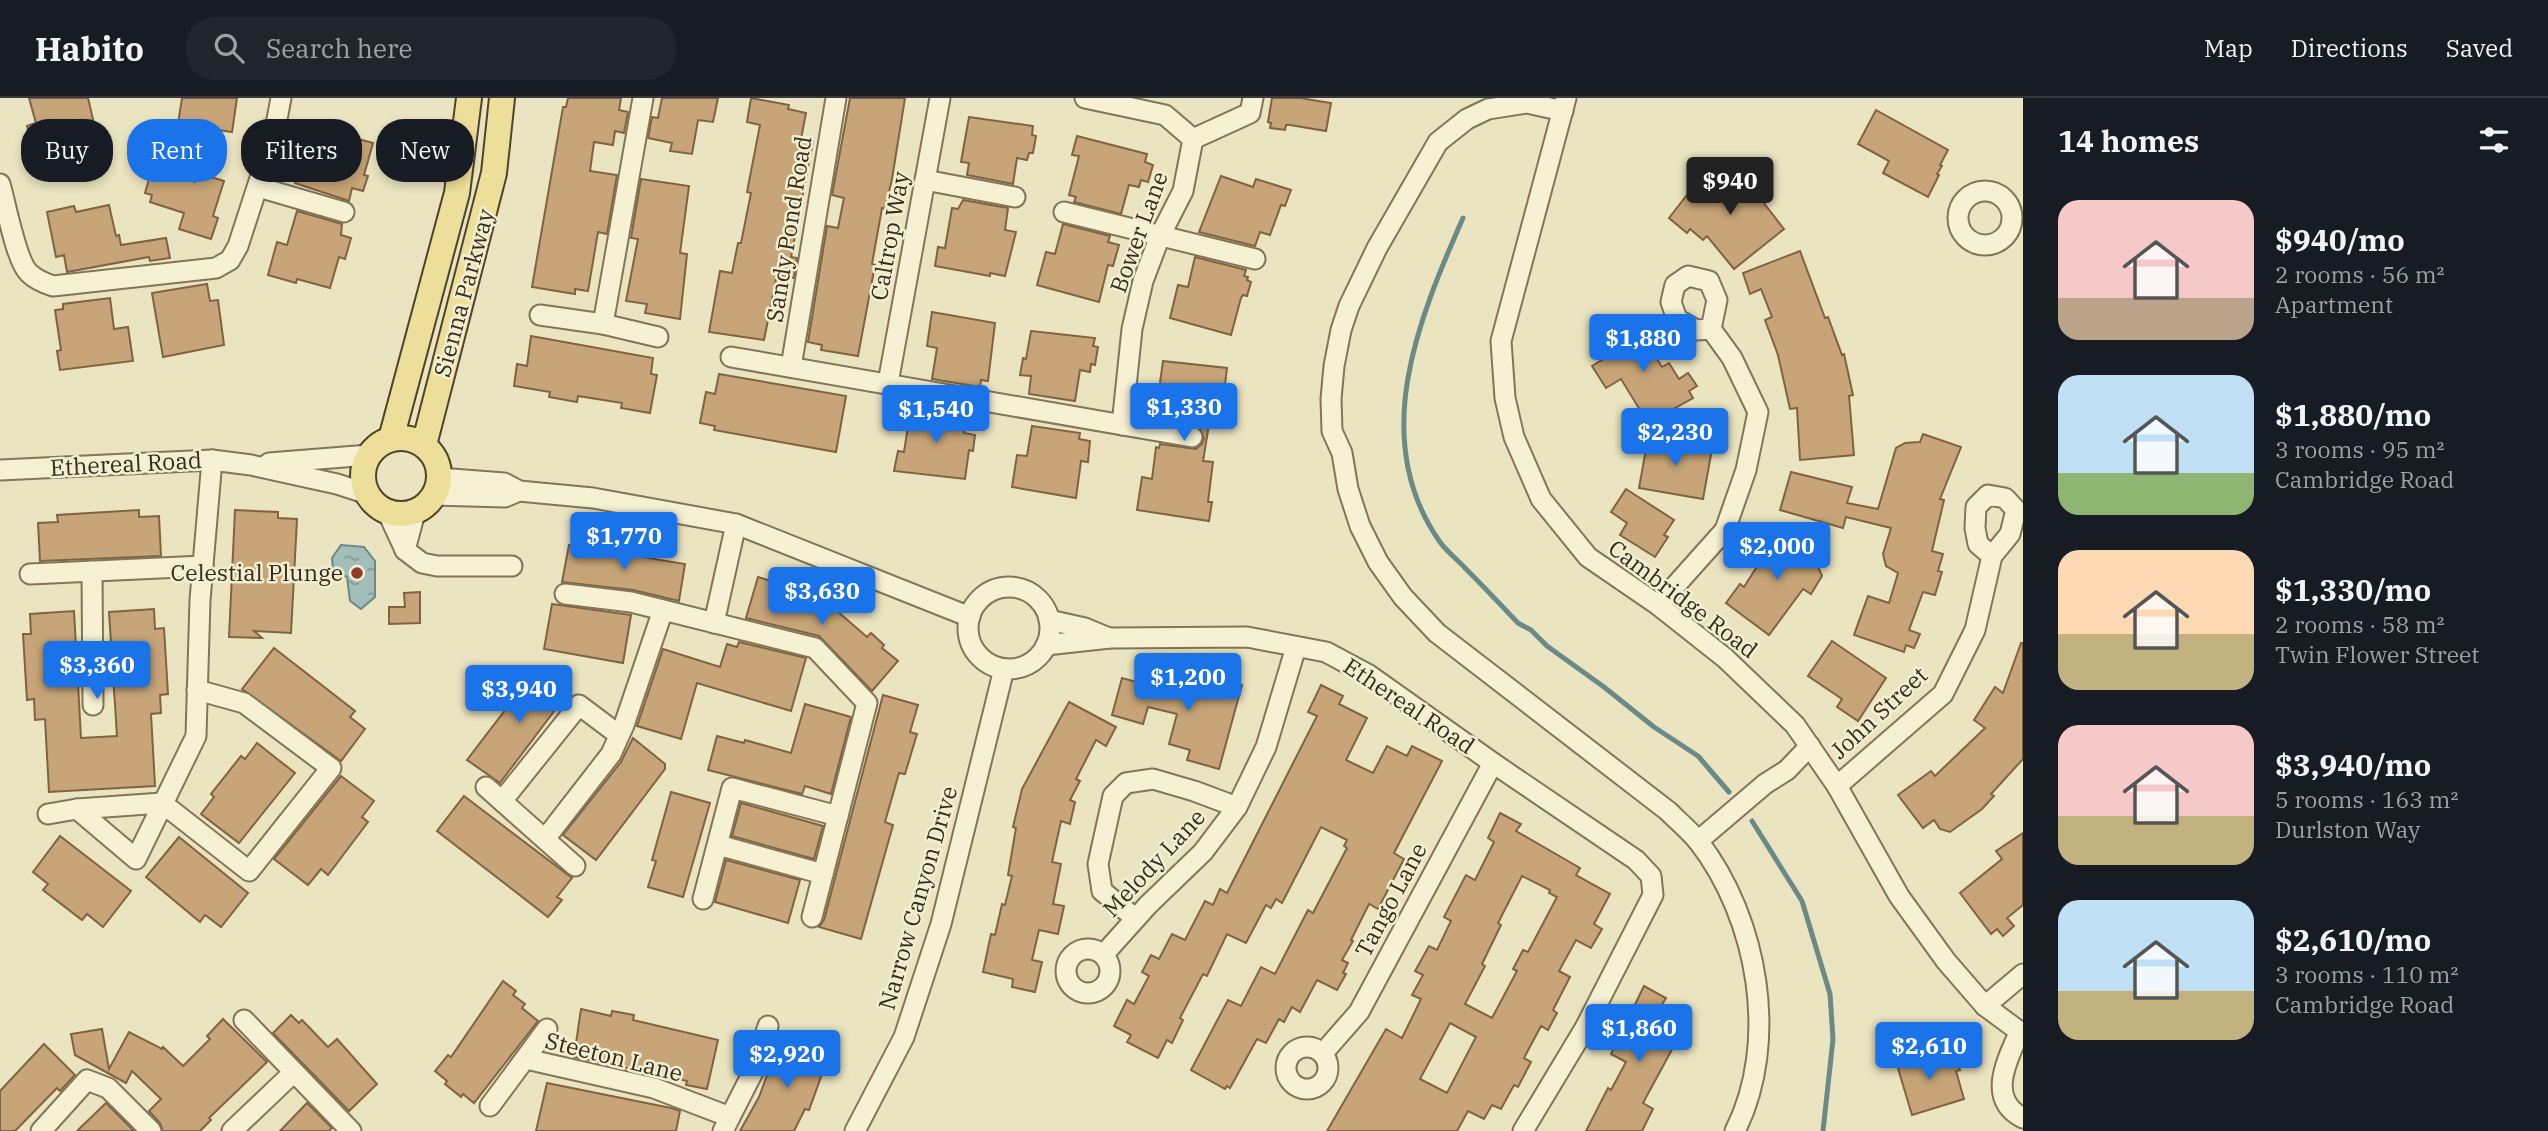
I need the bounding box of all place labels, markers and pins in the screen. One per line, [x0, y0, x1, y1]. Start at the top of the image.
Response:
pin: $940 [1689, 158, 1771, 217]
pin: $1,880 [1586, 314, 1700, 374]
pin: $1,330 [1127, 384, 1241, 443]
pin: $1,540 [879, 386, 993, 445]
pin: $2,230 [1618, 408, 1732, 468]
pin: $1,770 [567, 512, 681, 572]
pin: $2,000 [1720, 522, 1834, 582]
place label: Celestial Plunge [171, 557, 343, 587]
marker: Celestial Plunge [349, 565, 365, 581]
pin: $3,630 [765, 568, 879, 627]
pin: $3,360 [40, 642, 154, 701]
pin: $1,200 [1131, 654, 1245, 713]
pin: $3,940 [462, 666, 576, 725]
pin: $1,860 [1582, 1004, 1696, 1064]
pin: $2,610 [1872, 1023, 1986, 1082]
pin: $2,920 [730, 1030, 844, 1090]

